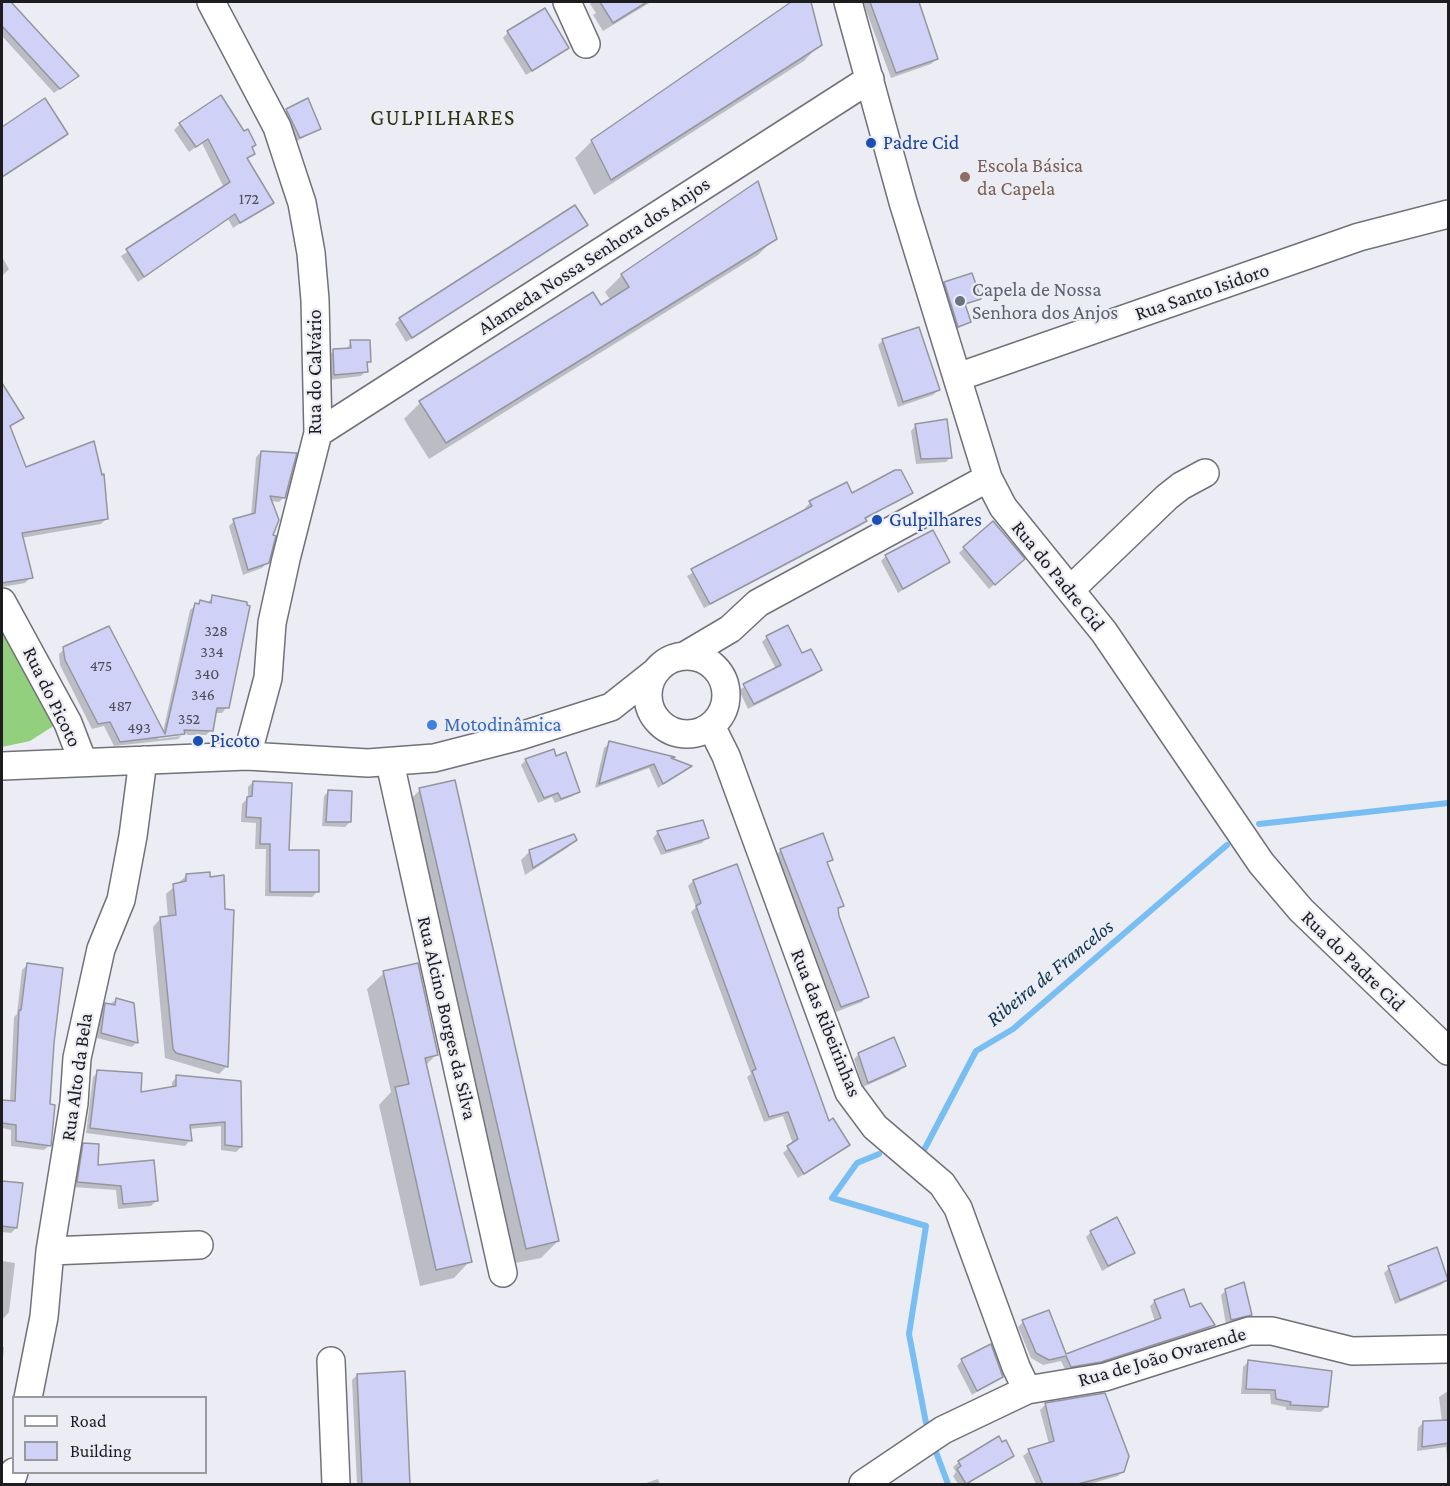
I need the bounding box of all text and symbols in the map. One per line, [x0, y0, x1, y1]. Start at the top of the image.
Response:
district label: GULPILHARES [370, 105, 516, 131]
place label: Padre Cid [883, 131, 959, 155]
marker: Padre Cid [864, 136, 878, 150]
place label: Escola Básica da Capela [977, 154, 1083, 201]
marker: Escola Básica da Capela [958, 170, 972, 184]
street label: Alameda Nossa Senhora dos Anjos [473, 172, 715, 340]
house number: 172 [239, 189, 259, 209]
street label: Rua Santo Isidoro [1132, 258, 1272, 326]
place label: Capela de Nossa Senhora dos Anjos [972, 278, 1118, 325]
marker: Capela de Nossa Senhora dos Anjos [953, 294, 967, 308]
street label: Rua do Calvário [303, 309, 327, 435]
place label: Gulpilhares [889, 508, 982, 532]
marker: Gulpilhares [870, 513, 884, 527]
street label: Rua do Padre Cid [1006, 516, 1110, 636]
house number: 328 [204, 621, 228, 641]
house number: 334 [200, 642, 224, 662]
street label: Rua do Picoto [17, 643, 87, 751]
house number: 475 [90, 656, 112, 676]
house number: 340 [195, 664, 219, 684]
house number: 346 [191, 685, 215, 705]
house number: 487 [108, 696, 132, 716]
house number: 352 [178, 709, 200, 729]
place label: Motodinâmica [444, 713, 562, 737]
house number: 493 [127, 718, 151, 738]
marker: Motodinâmica [425, 718, 439, 732]
place label: Picoto [210, 729, 260, 753]
marker: Picoto [191, 734, 205, 748]
street label: Rua do Padre Cid [1296, 905, 1410, 1017]
street label: Rua Alcino Borges da Silva [412, 914, 482, 1122]
water label: Ribeira de Francelos [981, 914, 1119, 1032]
street label: Rua das Ribeirinhas [785, 946, 867, 1100]
street label: Rua Alto da Bela [56, 1011, 98, 1143]
street label: Rua de João Ovarende [1075, 1322, 1249, 1392]
legend [12, 1396, 207, 1474]
text: Road [70, 1411, 107, 1431]
text: Building [70, 1441, 131, 1461]

